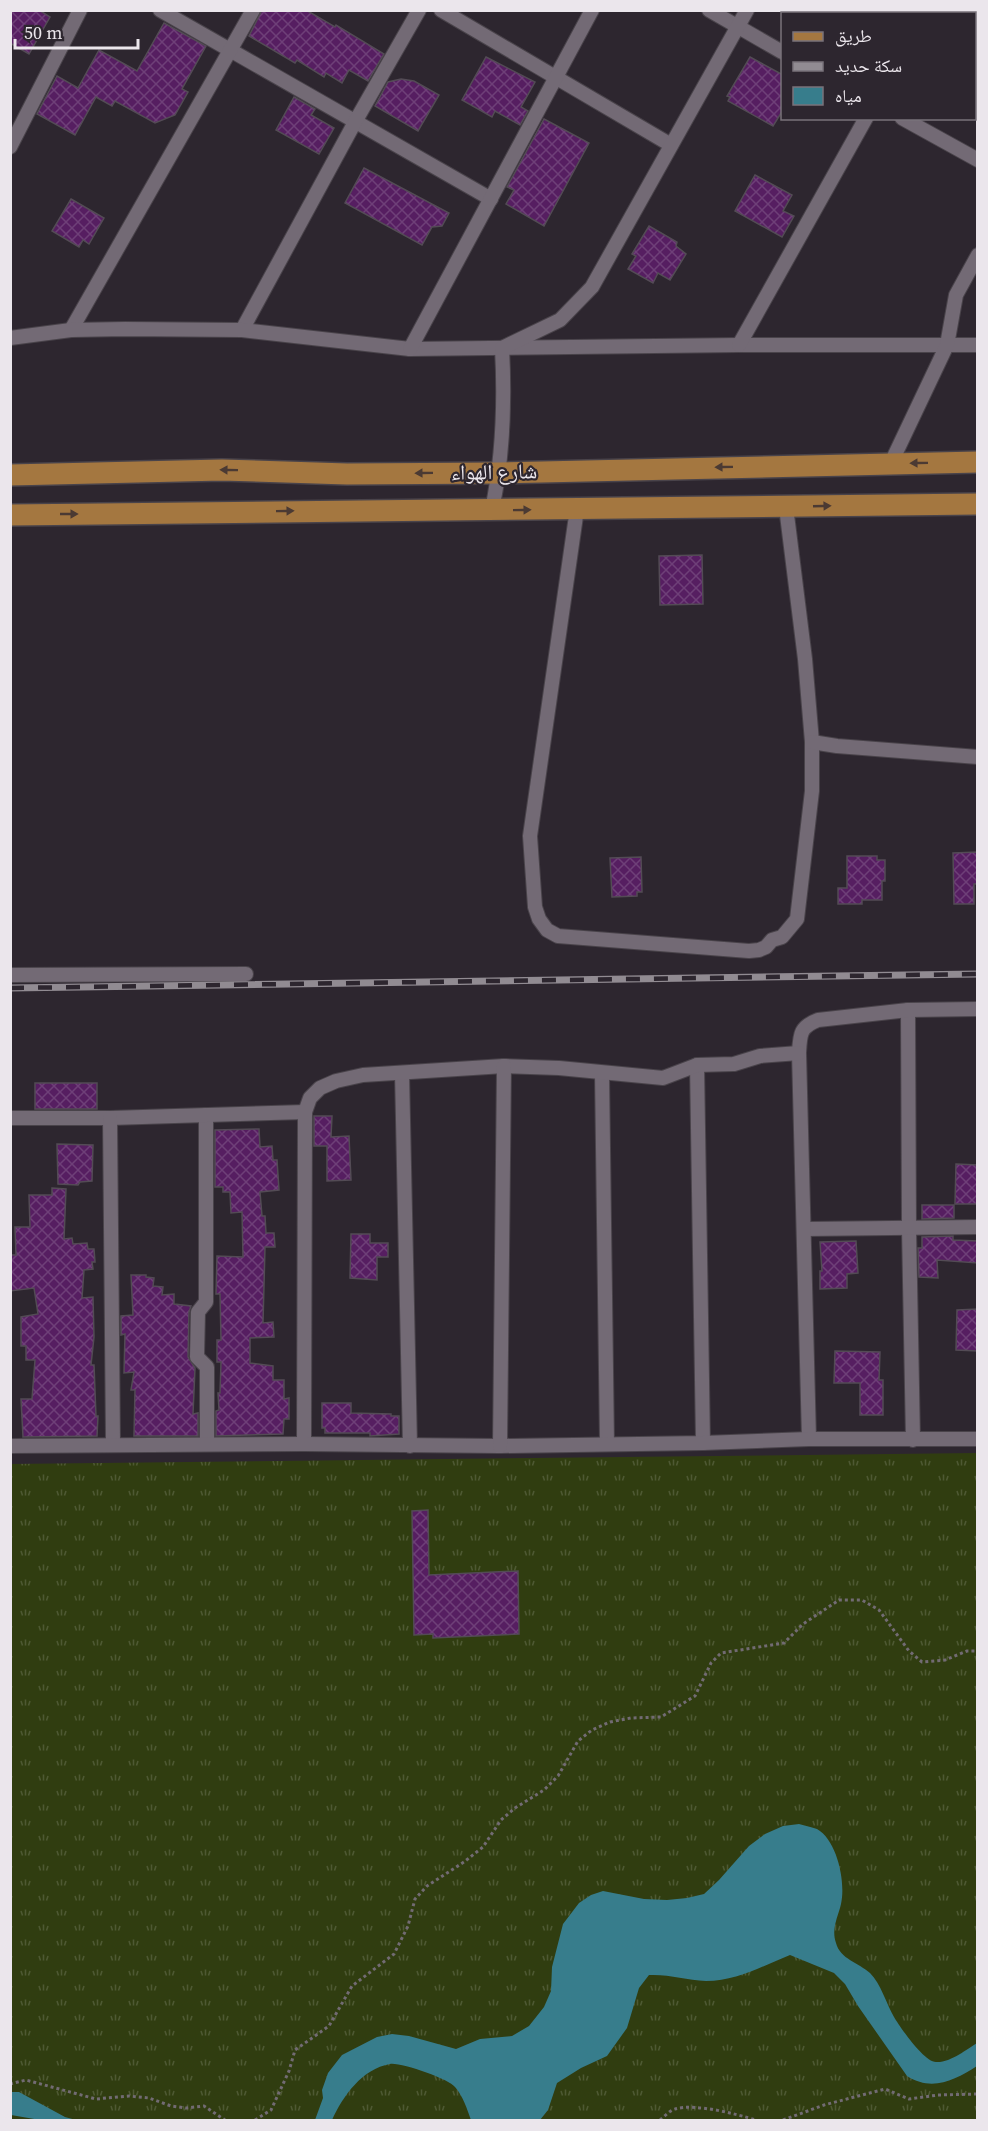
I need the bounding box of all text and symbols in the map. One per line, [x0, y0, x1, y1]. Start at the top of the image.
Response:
scale bar [15, 12, 138, 50]
legend [781, 12, 976, 120]
text: 50 m [24, 20, 62, 45]
text: طريق [835, 23, 872, 48]
text: سكة حديد [835, 53, 902, 78]
text: مياه [835, 83, 862, 108]
street label: شارع الهواء [451, 456, 537, 487]
one-way arrow [910, 458, 929, 467]
one-way arrow [715, 462, 734, 472]
one-way arrow [220, 465, 239, 475]
one-way arrow [415, 468, 434, 478]
one-way arrow [812, 501, 831, 510]
one-way arrow [512, 505, 531, 515]
one-way arrow [275, 507, 294, 516]
one-way arrow [59, 509, 78, 519]

